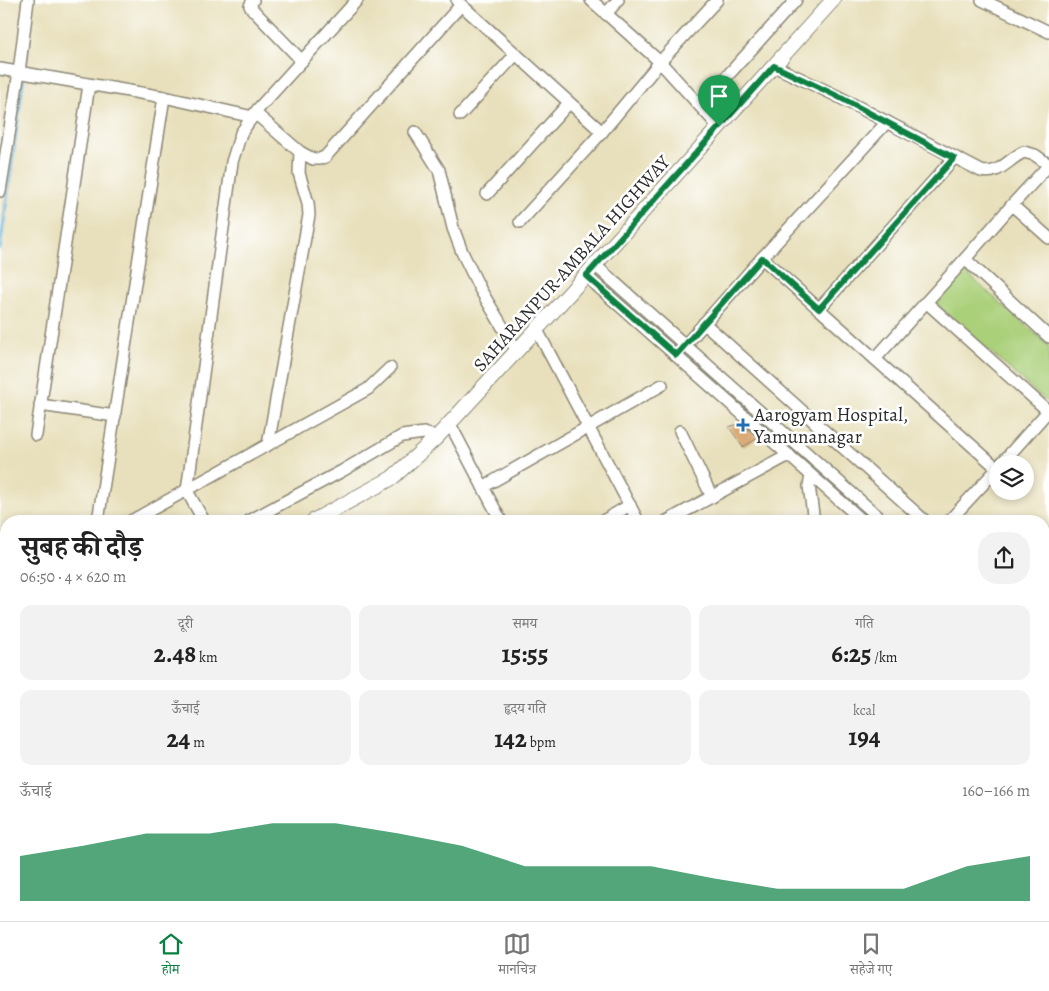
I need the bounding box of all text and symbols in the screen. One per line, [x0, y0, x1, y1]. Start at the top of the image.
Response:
pin [698, 75, 740, 126]
icon: arrive [705, 82, 733, 110]
street label: SAHARANPUR-AMBALA HIGHWAY [467, 149, 677, 378]
place label: Aarogyam Hospital, Yamunanagar [753, 402, 908, 450]
marker: Aarogyam Hospital, Yamunanagar [736, 418, 750, 432]
map controls [989, 455, 1034, 500]
button: layers [989, 455, 1034, 500]
text: सुबह की दौड़ [20, 528, 142, 566]
button: share [978, 532, 1030, 584]
text: 06:50 · 4 × 620 m [20, 566, 126, 588]
text: दूरी [178, 614, 193, 633]
text: समय [513, 614, 537, 633]
text: गति [855, 614, 873, 633]
text: 2.48 [154, 637, 196, 671]
text: 15:55 [502, 637, 548, 671]
text: 6:25 [831, 637, 872, 671]
text: km [196, 648, 218, 667]
text: /km [872, 648, 898, 667]
text: ऊँचाई [172, 699, 199, 718]
text: हृदय गति [504, 699, 546, 718]
text: kcal [853, 701, 876, 720]
text: 194 [848, 720, 880, 754]
text: 24 [167, 722, 190, 756]
text: 142 [494, 722, 527, 756]
text: m [190, 733, 205, 752]
text: bpm [527, 733, 556, 752]
text: ऊँचाई [20, 780, 52, 802]
text: 160–166 m [962, 780, 1030, 802]
tab: होम [157, 930, 185, 983]
tab: मानचित्र [498, 930, 536, 983]
tab: सहेजे गए [850, 930, 892, 983]

